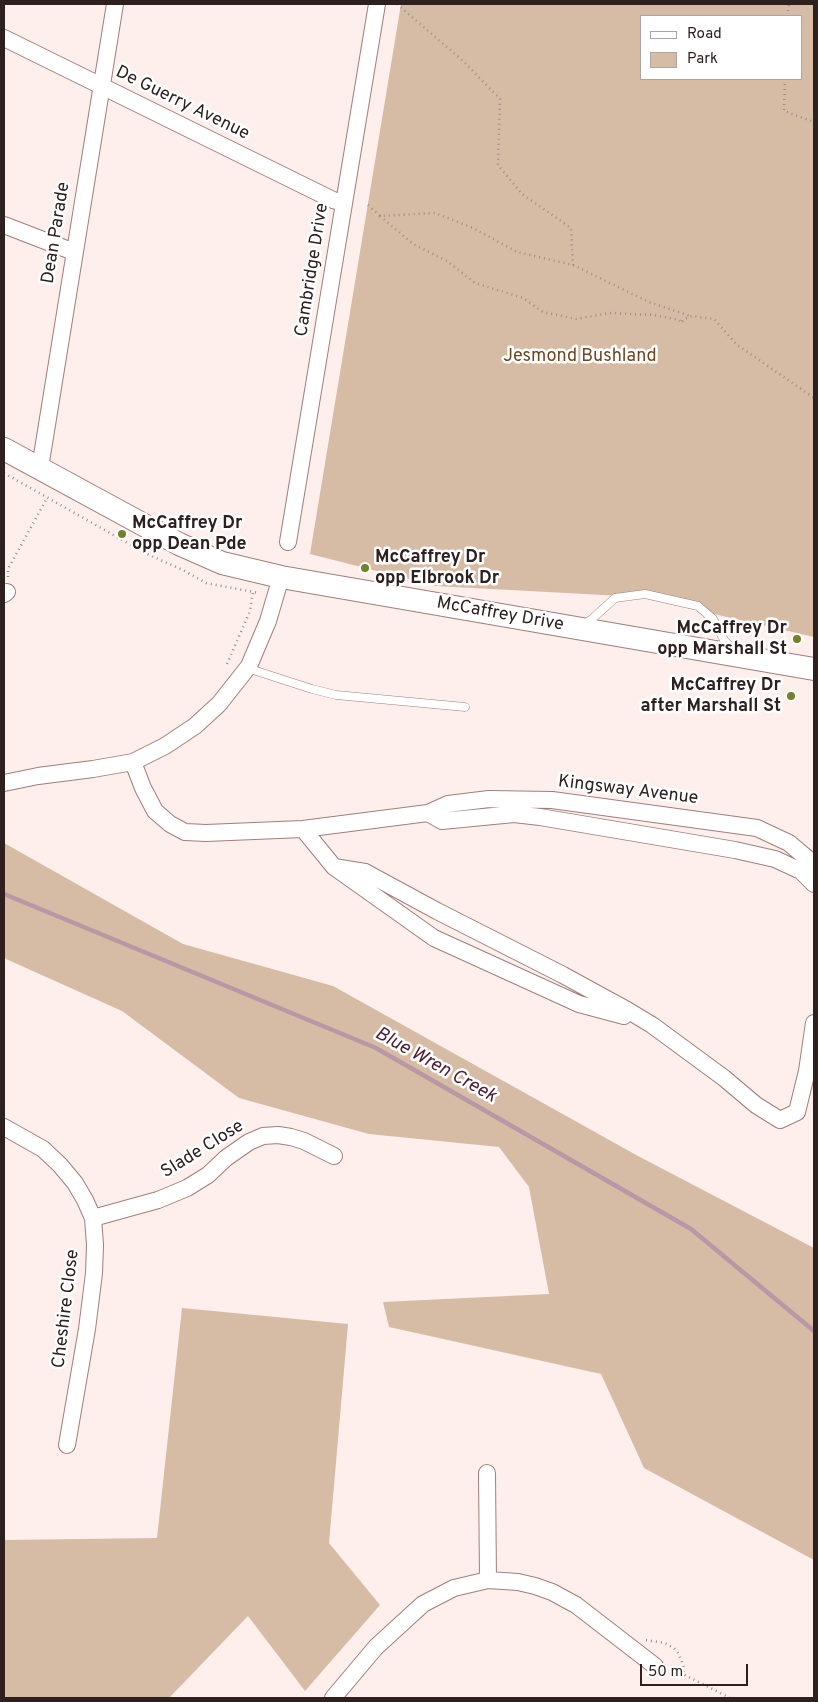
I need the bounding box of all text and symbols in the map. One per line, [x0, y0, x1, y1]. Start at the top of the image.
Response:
legend [640, 15, 803, 80]
text: Road [687, 25, 722, 44]
text: Park [687, 50, 718, 69]
street label: De Guerry Avenue [112, 62, 252, 146]
street label: Dean Parade [38, 181, 76, 285]
street label: Cambridge Drive [292, 202, 334, 338]
park label: Jesmond Bushland [503, 346, 657, 368]
place label: McCaffrey Dr opp Dean Pde [132, 513, 247, 556]
marker: McCaffrey Dr opp Dean Pde [116, 528, 128, 540]
place label: McCaffrey Dr opp Elbrook Dr [375, 547, 499, 590]
marker: McCaffrey Dr opp Elbrook Dr [359, 562, 371, 574]
street label: McCaffrey Drive [435, 593, 565, 637]
place label: McCaffrey Dr opp Marshall St [657, 618, 787, 660]
marker: McCaffrey Dr opp Marshall St [791, 633, 803, 645]
place label: McCaffrey Dr after Marshall St [640, 675, 781, 718]
marker: McCaffrey Dr after Marshall St [785, 690, 797, 702]
street label: Kingsway Avenue [557, 772, 699, 810]
water label: Blue Wren Creek [370, 1023, 500, 1109]
street label: Slade Close [158, 1116, 248, 1184]
street label: Cheshire Close [49, 1248, 85, 1370]
scale bar [643, 1654, 750, 1686]
text: 50 m [648, 1663, 683, 1682]

